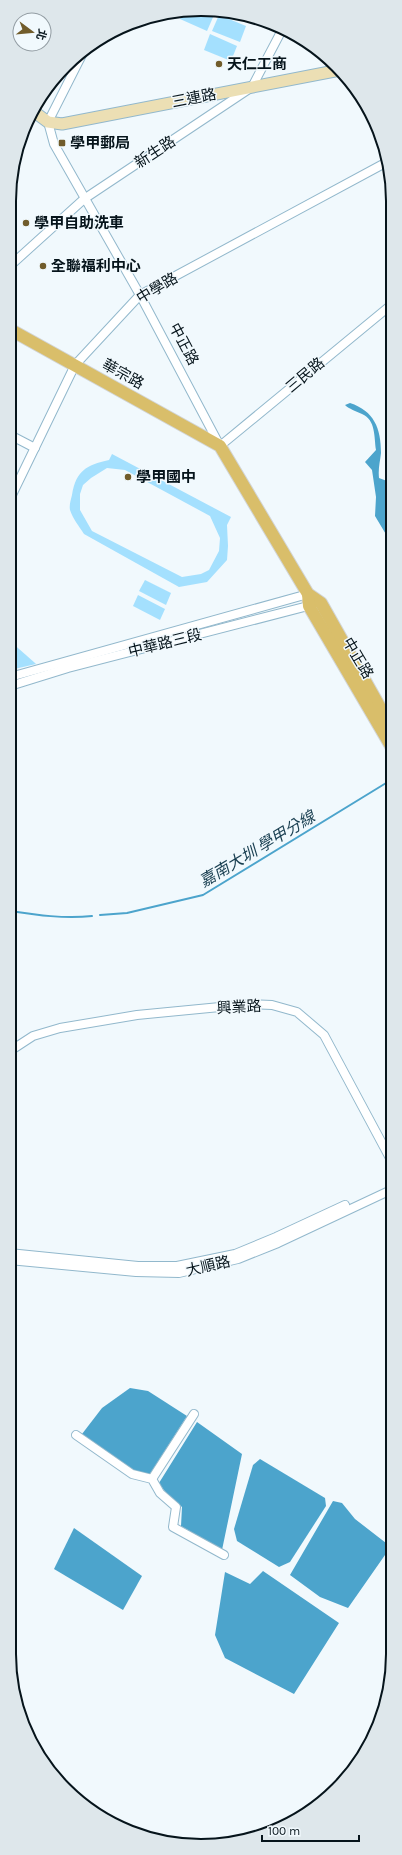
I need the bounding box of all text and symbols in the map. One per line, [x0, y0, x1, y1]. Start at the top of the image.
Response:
north arrow [12, 12, 52, 52]
text: 北 [33, 28, 49, 42]
place label: 天仁工商 [227, 55, 287, 73]
marker: 天仁工商 [214, 59, 224, 69]
street label: 三連路 [170, 85, 218, 111]
street label: 新生路 [131, 132, 179, 172]
place label: 學甲郵局 [70, 134, 130, 152]
marker: 學甲郵局 [57, 138, 67, 148]
place label: 學甲自助洗車 [34, 214, 124, 232]
marker: 學甲自助洗車 [21, 218, 31, 228]
place label: 全聯福利中心 [51, 257, 141, 275]
marker: 全聯福利中心 [38, 261, 48, 271]
street label: 中學路 [133, 269, 181, 307]
street label: 中正路 [165, 320, 203, 368]
street label: 三民路 [282, 354, 328, 396]
street label: 華宗路 [99, 355, 147, 393]
place label: 學甲國中 [136, 468, 196, 486]
marker: 學甲國中 [123, 472, 133, 482]
street label: 中華路三段 [126, 625, 204, 661]
street label: 中正路 [339, 634, 377, 682]
water label: 嘉南大圳 學甲分線 [196, 806, 320, 891]
street label: 興業路 [216, 997, 262, 1017]
street label: 大順路 [184, 1252, 232, 1280]
scale bar [262, 1817, 359, 1843]
text: 100 m [268, 1824, 300, 1838]

